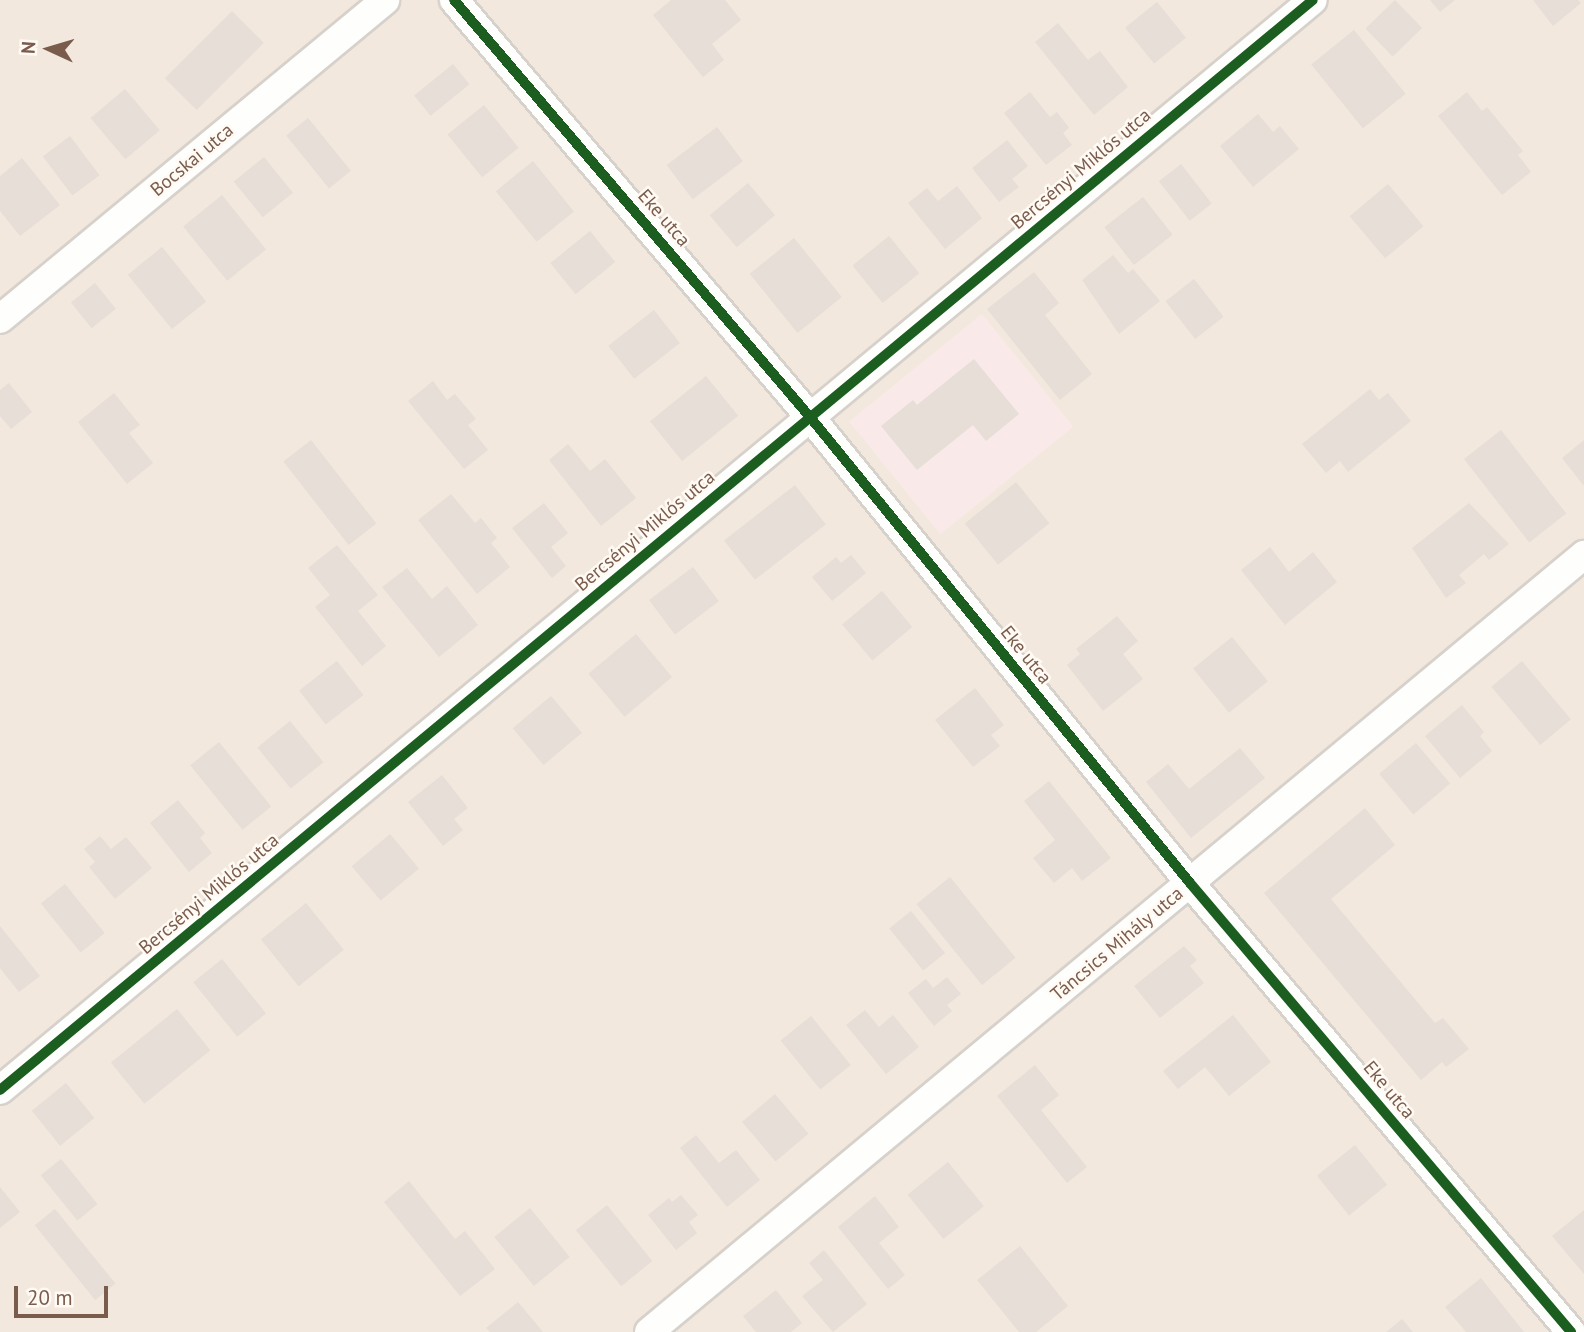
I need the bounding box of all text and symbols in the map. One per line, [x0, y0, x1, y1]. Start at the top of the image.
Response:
north arrow [14, 14, 84, 84]
text: N [16, 40, 40, 55]
street label: Bercsényi Miklós utca [1007, 104, 1155, 234]
street label: Bocskai utca [146, 119, 238, 201]
street label: Eke utca [633, 185, 695, 251]
street label: Bercsényi Miklós utca [571, 466, 719, 596]
street label: Eke utca [996, 621, 1056, 689]
street label: Bercsényi Miklós utca [135, 829, 283, 959]
street label: Táncsics Mihály utca [1046, 882, 1188, 1006]
street label: Eke utca [1358, 1057, 1420, 1123]
scale bar [18, 1272, 112, 1316]
text: 20 m [27, 1284, 73, 1311]

